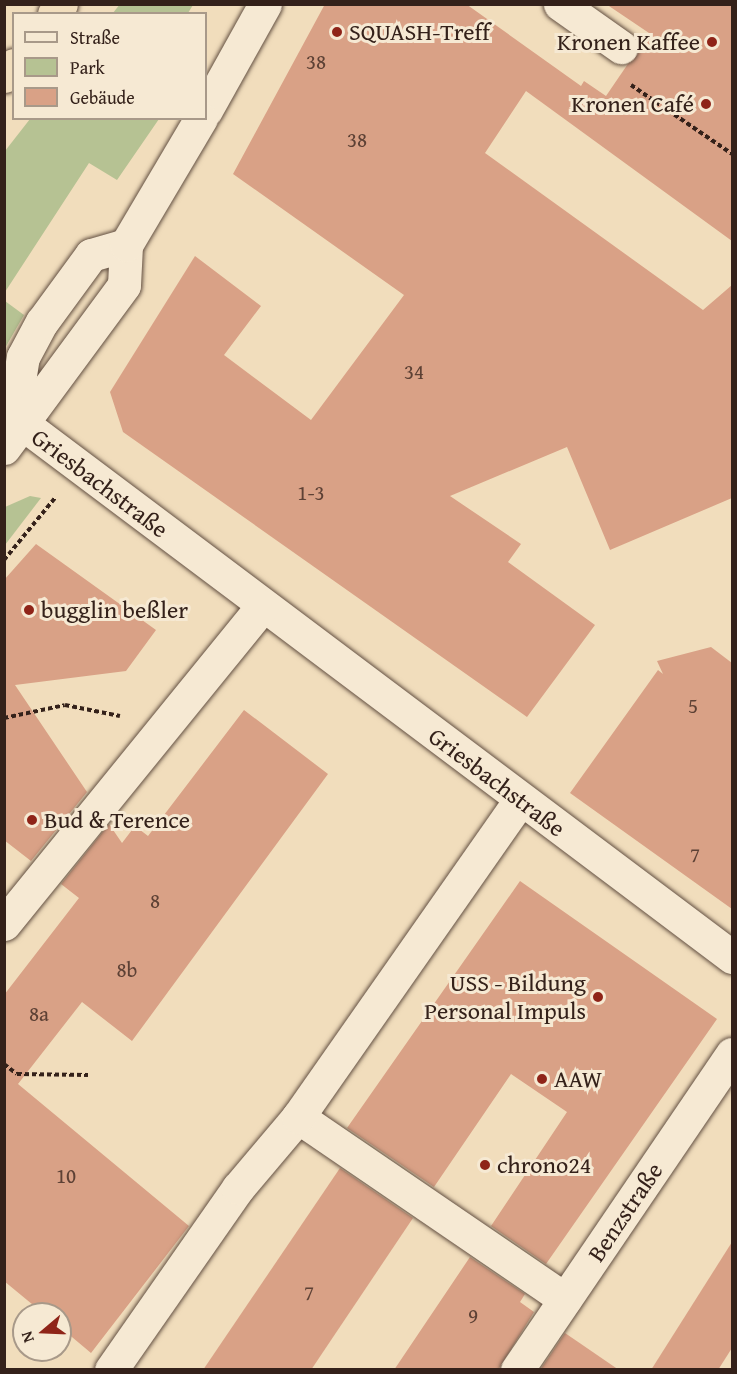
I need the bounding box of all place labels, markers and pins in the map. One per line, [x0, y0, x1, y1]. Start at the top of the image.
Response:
place label: SQUASH-Treff [349, 18, 490, 46]
marker: SQUASH-Treff [330, 25, 344, 39]
place label: Kronen Kaffee [557, 28, 700, 56]
marker: Kronen Kaffee [705, 35, 719, 49]
place label: Kronen Café [571, 90, 694, 118]
marker: Kronen Café [699, 97, 713, 111]
place label: bugglin beßler [41, 596, 188, 624]
marker: bugglin beßler [22, 603, 36, 617]
place label: Bud & Terence [44, 806, 190, 834]
marker: Bud & Terence [25, 813, 39, 827]
place label: USS - Bildung Personal Impuls [424, 969, 586, 1025]
marker: USS - Bildung Personal Impuls [591, 990, 605, 1004]
place label: AAW [554, 1065, 602, 1093]
marker: AAW [535, 1072, 549, 1086]
place label: chrono24 [497, 1151, 591, 1179]
marker: chrono24 [478, 1158, 492, 1172]

